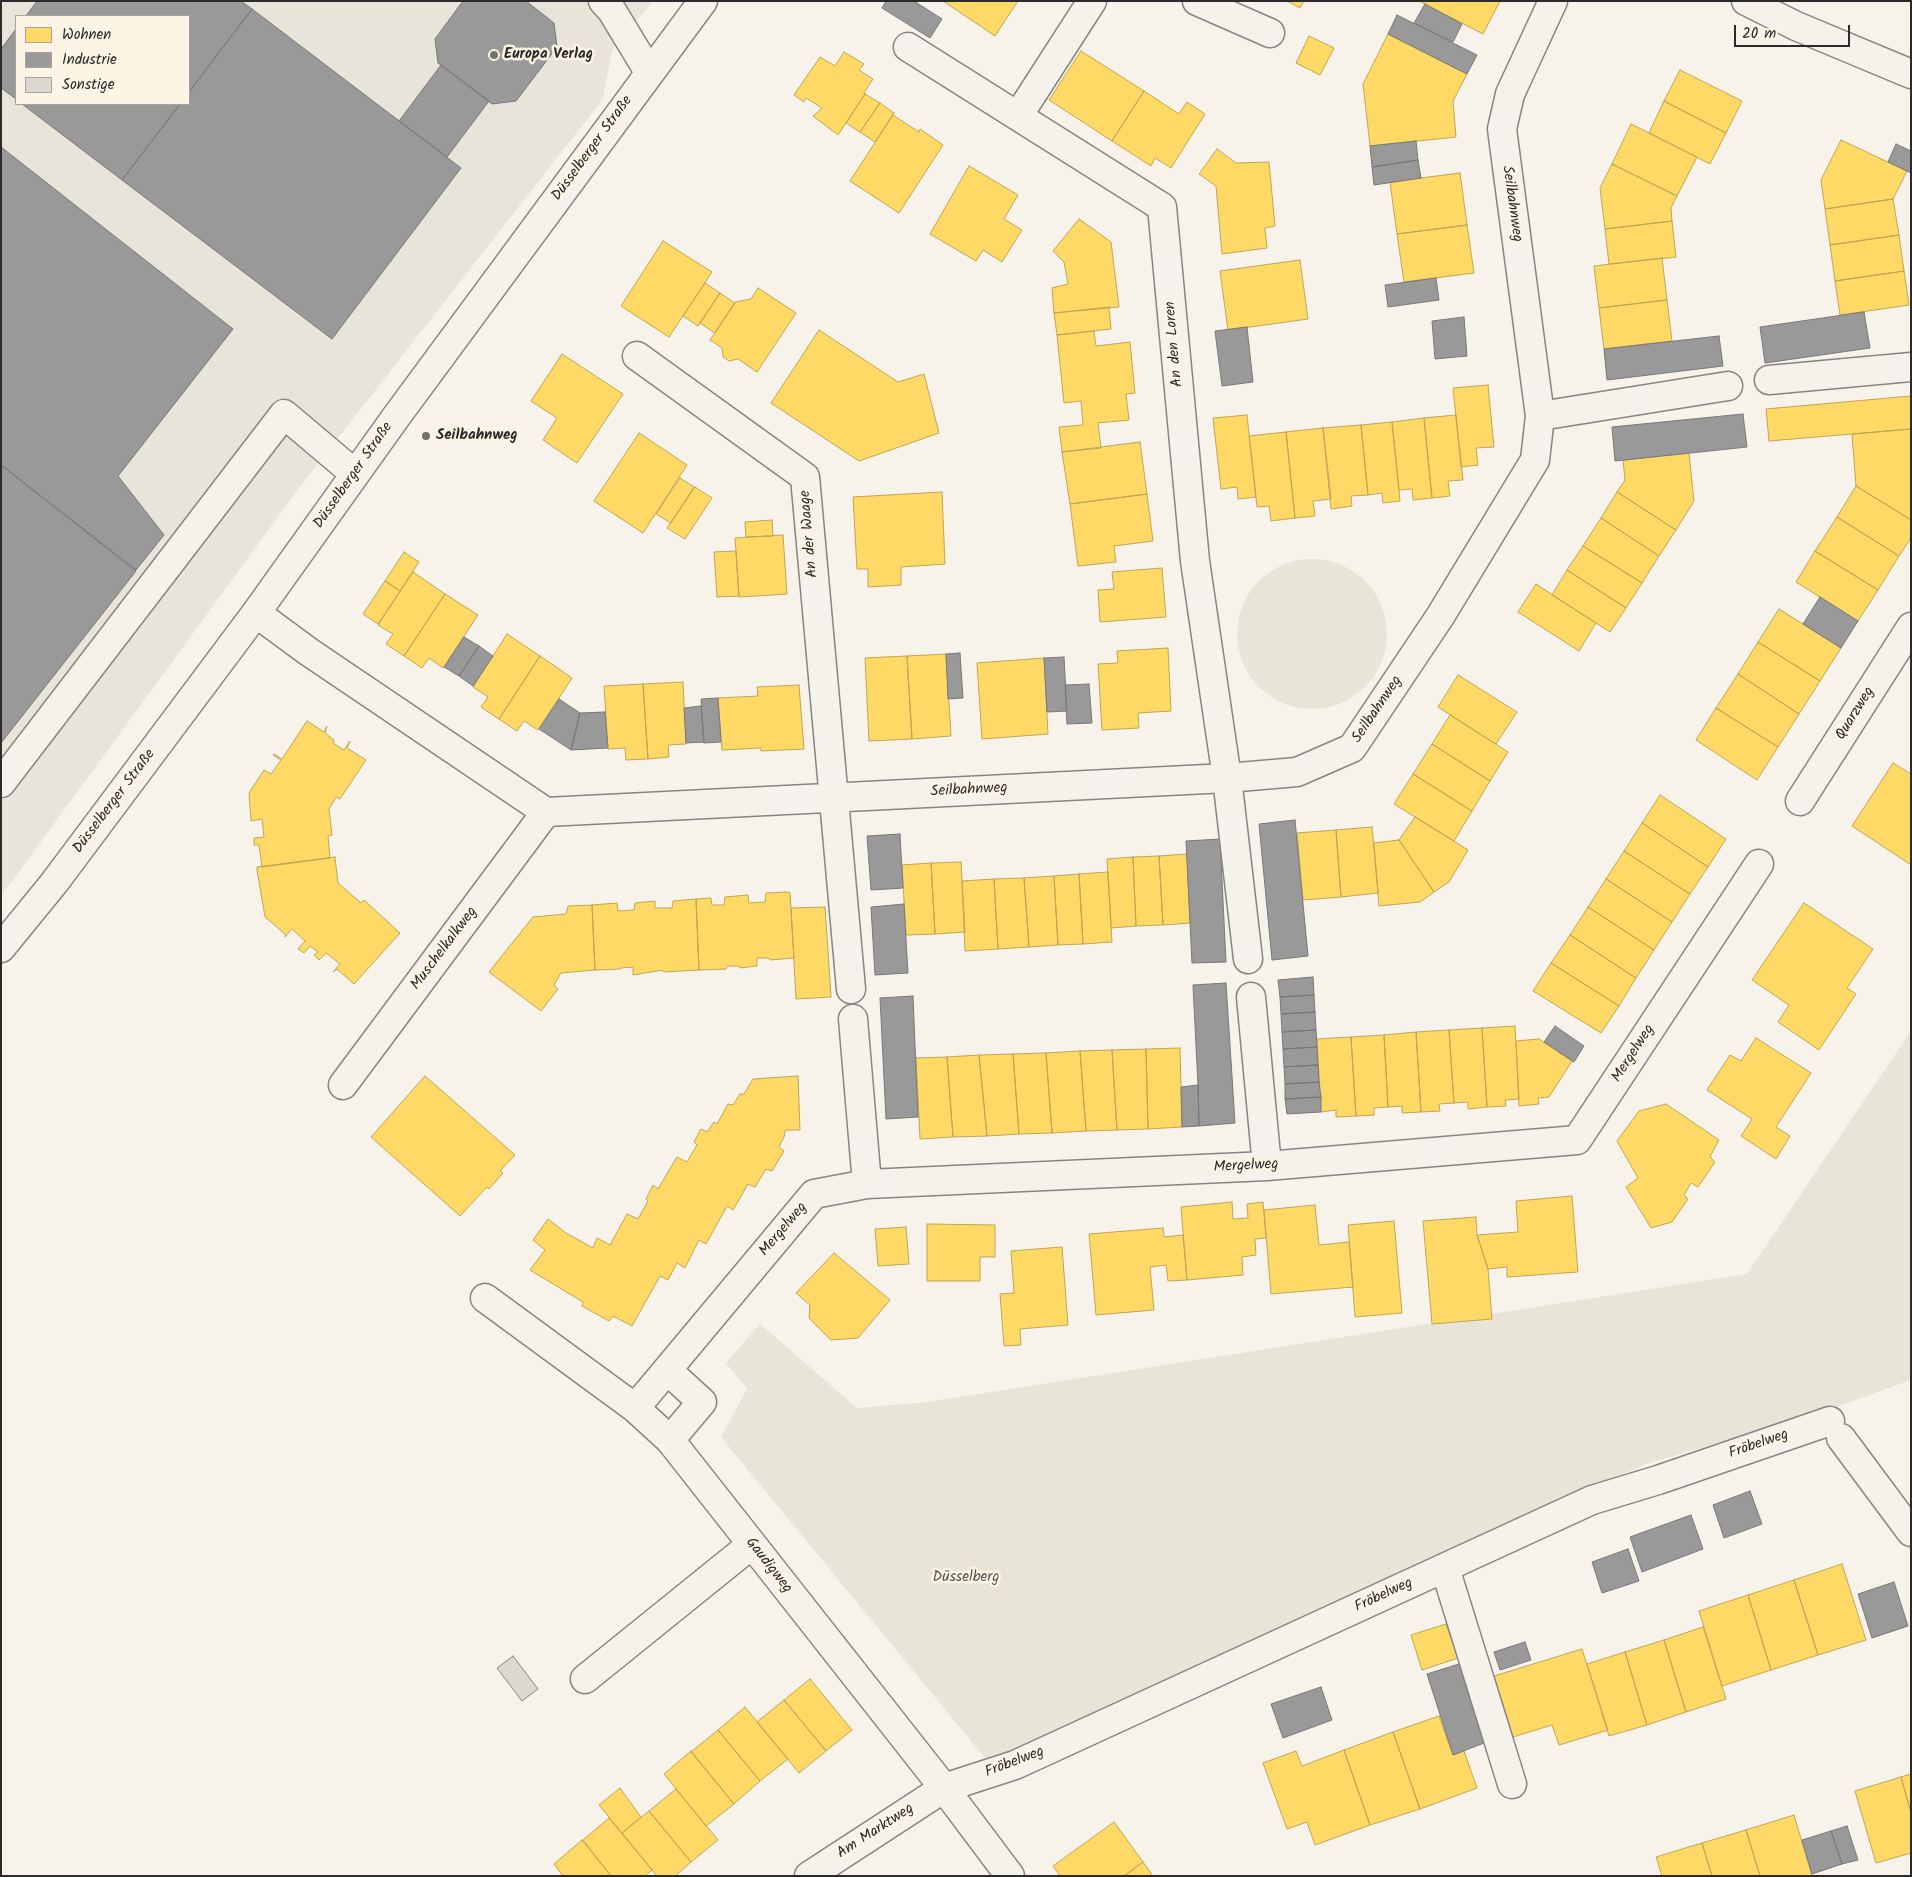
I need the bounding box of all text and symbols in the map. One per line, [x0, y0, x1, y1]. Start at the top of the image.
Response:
legend [15, 15, 190, 105]
scale bar [1737, 15, 1853, 47]
text: 20 m [1742, 22, 1776, 46]
text: Wohnen [62, 23, 111, 47]
place label: Europa Verlag [504, 46, 593, 64]
text: Industrie [62, 48, 117, 72]
marker: Europa Verlag [488, 49, 500, 61]
text: Sonstige [62, 73, 114, 97]
street label: Düsselberger Straße [549, 93, 637, 205]
street label: Seilbahnweg [1497, 165, 1525, 243]
street label: An den Loren [1162, 300, 1188, 388]
street label: Düsselberger Straße [311, 419, 397, 533]
place label: Seilbahnweg [436, 427, 518, 445]
marker: Seilbahnweg [420, 430, 432, 442]
street label: An der Waage [797, 489, 823, 579]
street label: Seilbahnweg [1349, 673, 1407, 747]
street label: Quarzweg [1833, 684, 1879, 744]
street label: Düsselberger Straße [70, 746, 160, 858]
street label: Seilbahnweg [930, 780, 1008, 802]
street label: Muschelkalkweg [408, 904, 482, 994]
street label: Mergelweg [1609, 1022, 1659, 1086]
street label: Mergelweg [1213, 1156, 1279, 1178]
street label: Mergelweg [756, 1199, 812, 1261]
street label: Fröbelweg [1727, 1426, 1791, 1464]
street label: Gaudigweg [741, 1535, 795, 1597]
park label: Düsselberg [933, 1569, 999, 1587]
street label: Fröbelweg [1352, 1575, 1416, 1617]
street label: Fröbelweg [983, 1744, 1047, 1782]
street label: Am Marktweg [834, 1801, 918, 1863]

